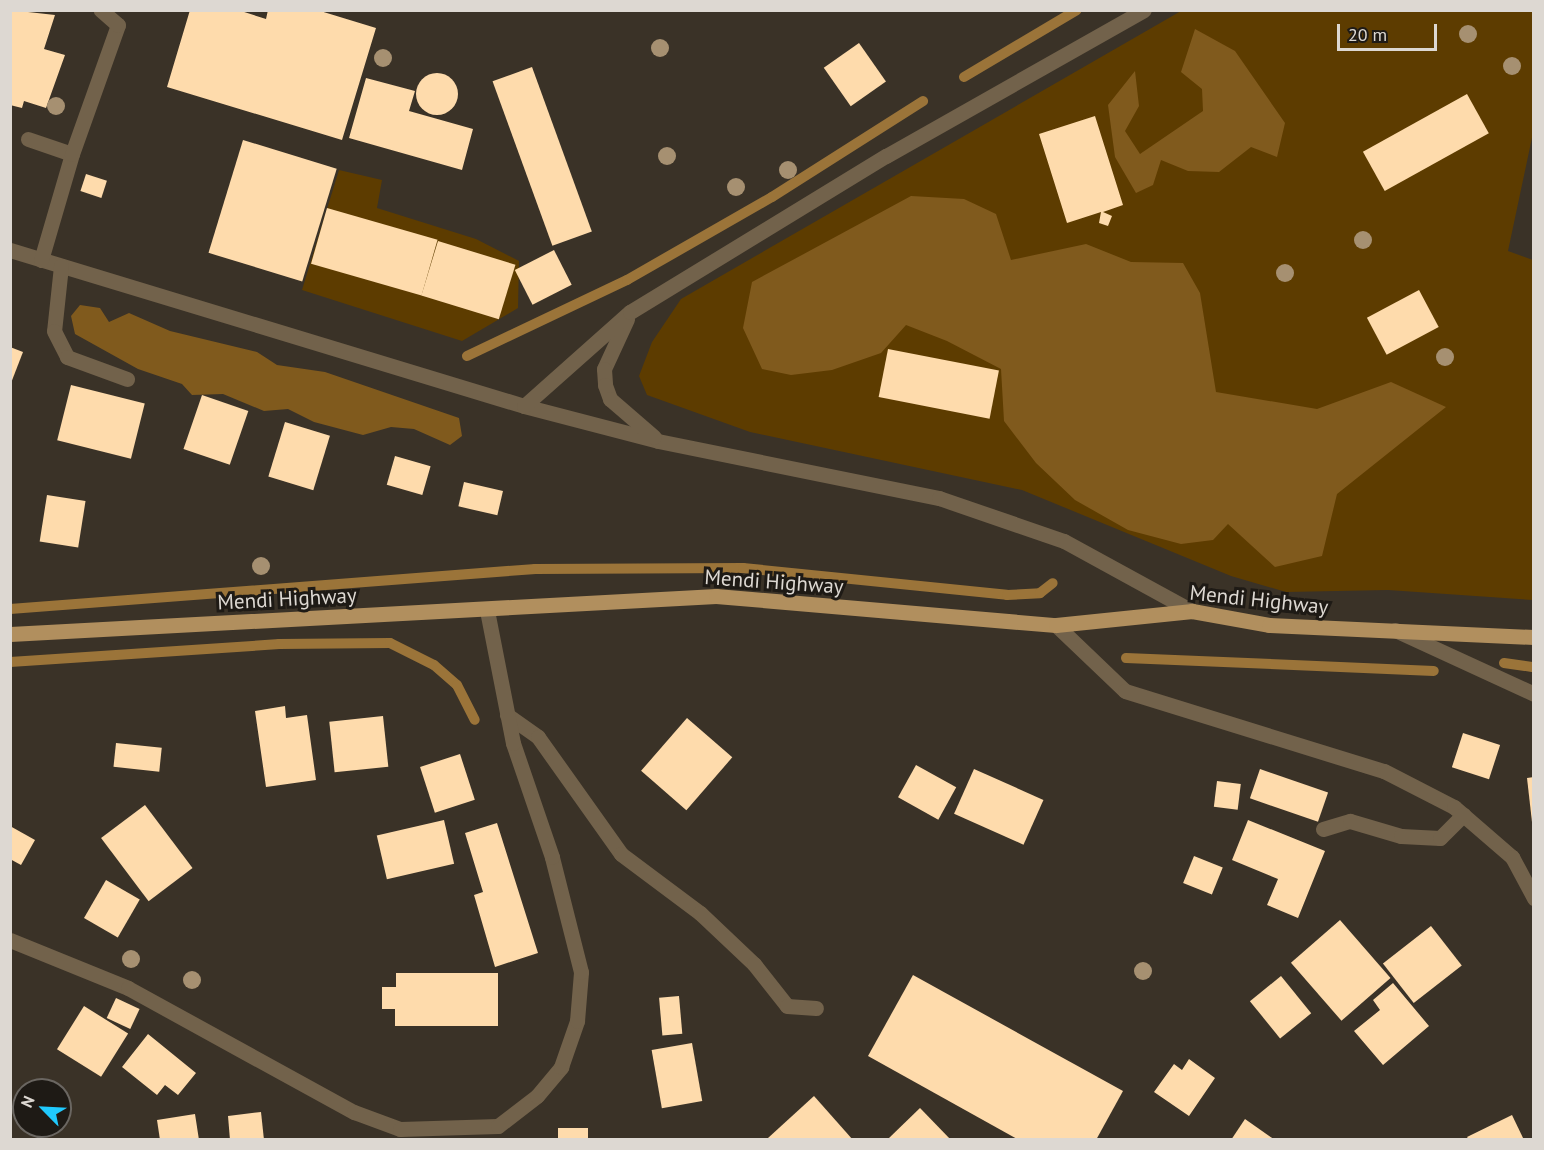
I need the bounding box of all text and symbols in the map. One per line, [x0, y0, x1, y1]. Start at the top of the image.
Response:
scale bar [1340, 12, 1440, 50]
text: 20 m [1348, 23, 1387, 46]
street label: Mendi Highway [704, 565, 844, 599]
street label: Mendi Highway [1188, 580, 1330, 620]
street label: Mendi Highway [217, 583, 357, 615]
north arrow [12, 1078, 72, 1138]
text: N [16, 1093, 39, 1110]

